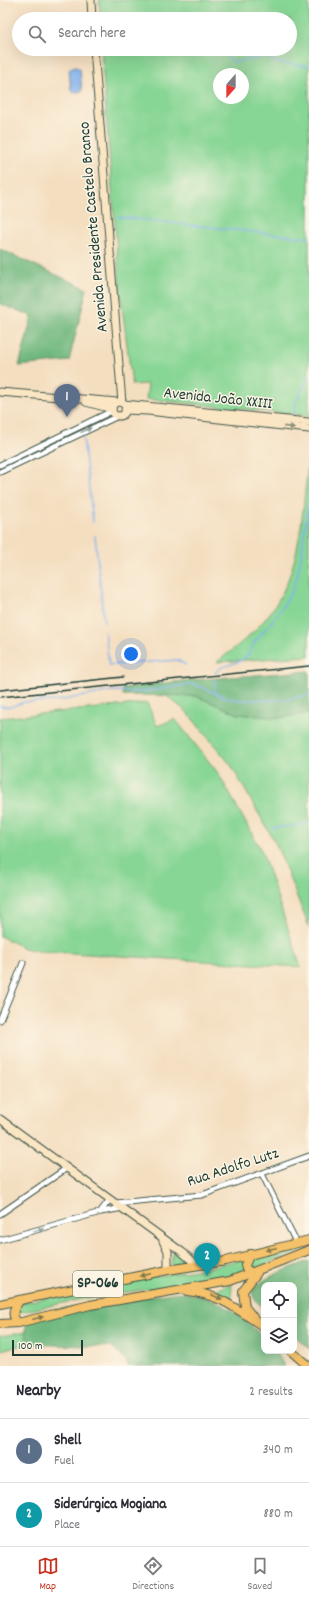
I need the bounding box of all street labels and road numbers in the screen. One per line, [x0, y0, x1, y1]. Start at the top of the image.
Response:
street label: Avenida Presidente Castelo Branco [73, 121, 115, 333]
street label: Avenida João XXIII [162, 382, 274, 416]
street label: Rua Adolfo Lutz [184, 1142, 282, 1194]
road number: SP-066 [73, 1271, 123, 1297]

